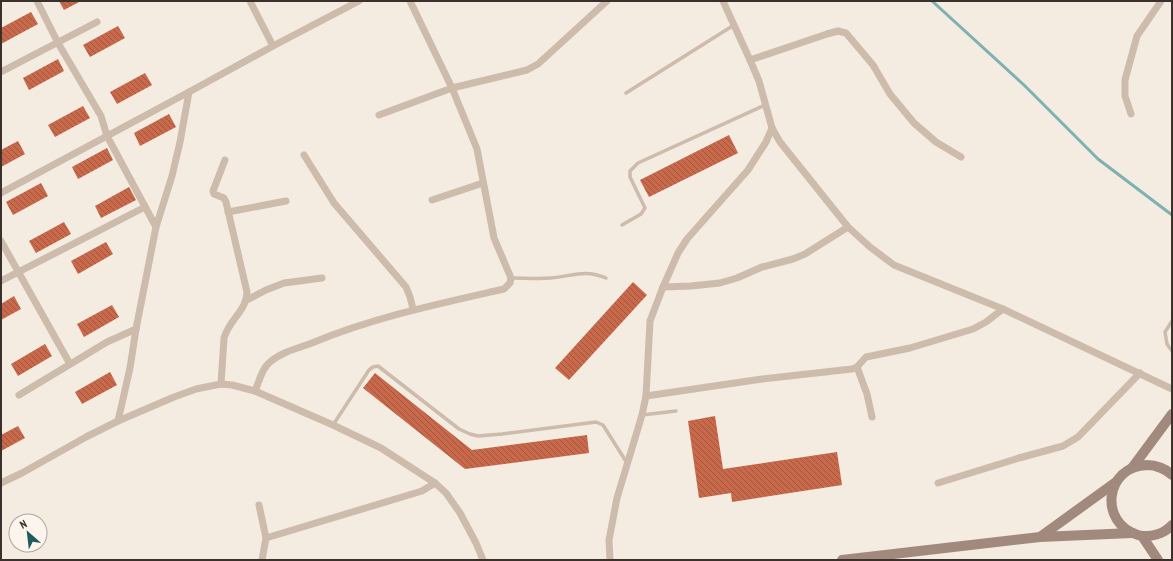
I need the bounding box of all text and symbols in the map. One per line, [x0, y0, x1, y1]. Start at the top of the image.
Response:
north arrow [8, 513, 48, 553]
text: N [17, 517, 29, 532]

